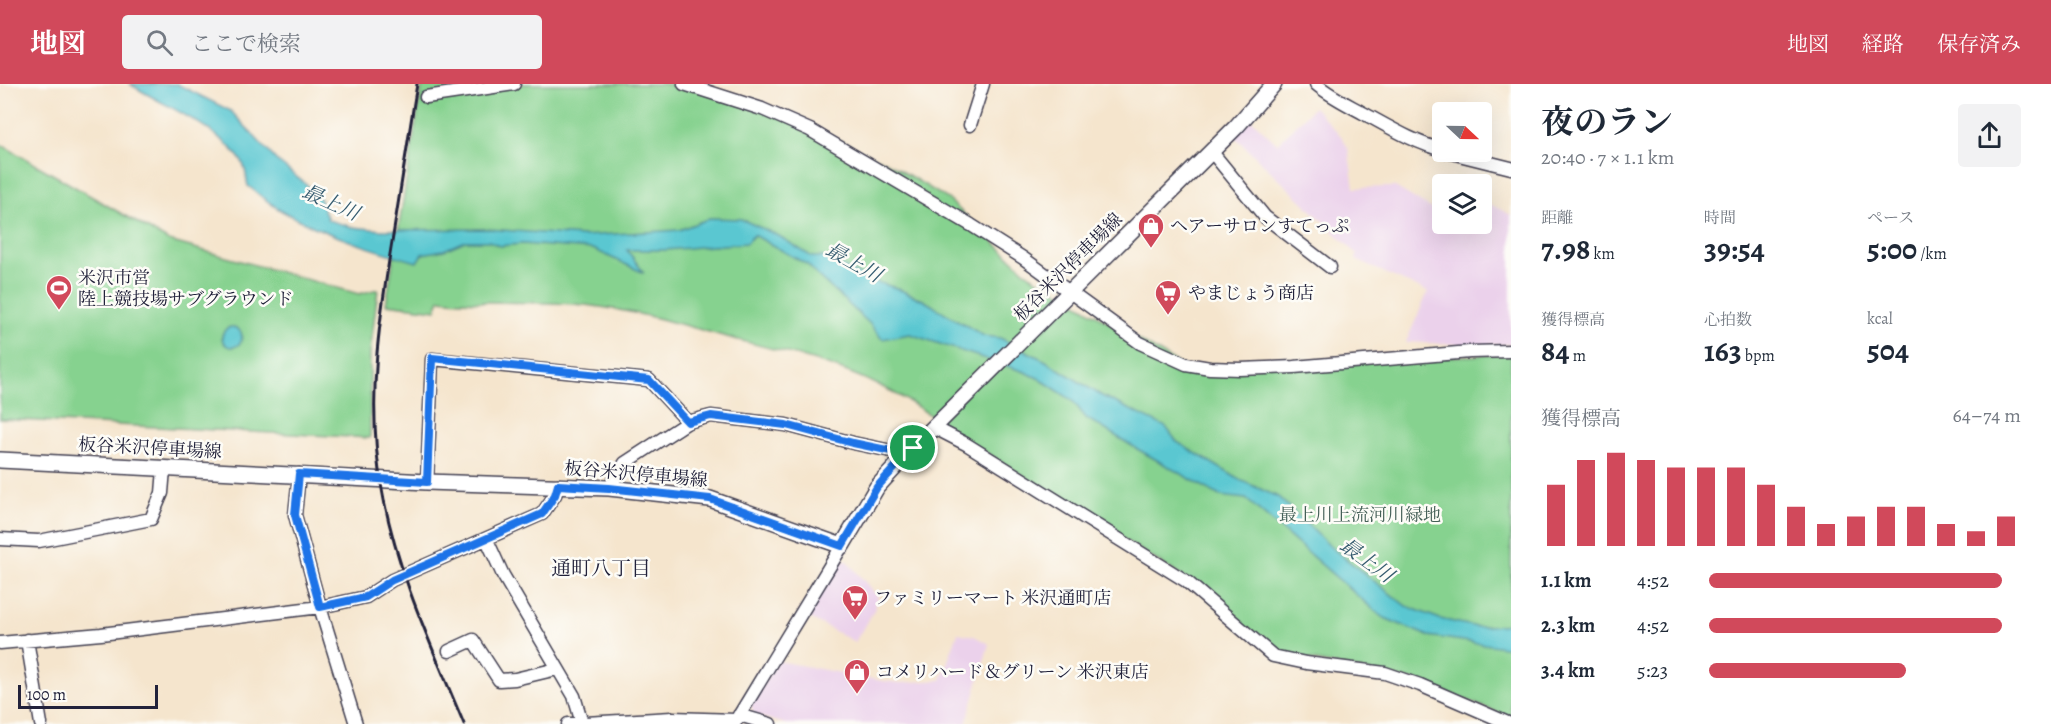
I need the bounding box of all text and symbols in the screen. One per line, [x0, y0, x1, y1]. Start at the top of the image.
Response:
search box [122, 15, 542, 69]
text: 地図 [30, 25, 86, 63]
icon: search [143, 26, 176, 59]
text: ここで検索 [191, 29, 301, 59]
text: 地図 [1787, 30, 1829, 58]
text: 経路 [1862, 30, 1904, 58]
text: 保存済み [1937, 30, 2021, 58]
text: 夜のラン [1541, 99, 1673, 144]
north arrow [1432, 102, 1492, 162]
map controls [1432, 102, 1492, 234]
button: share [1958, 104, 2021, 167]
text: 20:40 · 7 × 1.1 km [1541, 144, 1674, 171]
button: layers [1432, 174, 1492, 234]
water label: 最上川 [298, 178, 366, 228]
text: 距離 [1541, 207, 1573, 229]
text: 時間 [1704, 207, 1736, 229]
text: ペース [1867, 207, 1914, 229]
street label: 板谷米沢停車場線 [1009, 208, 1127, 326]
shop icon: ヘアーサロンすてっぷ [1136, 211, 1166, 249]
place label: ヘアーサロンすてっぷ [1170, 214, 1349, 238]
text: 7.98 [1541, 229, 1590, 269]
text: 39:54 [1704, 229, 1765, 269]
text: 5:00 [1867, 229, 1917, 269]
water label: 最上川 [821, 236, 888, 290]
text: km [1590, 243, 1615, 265]
text: /km [1917, 243, 1947, 265]
place label: 米沢市営 陸上競技場サブグラウンド [78, 266, 293, 311]
sports icon: 米沢市営 陸上競技場サブグラウンド [44, 273, 74, 311]
supermarket icon: やまじょう商店 [1153, 278, 1183, 316]
place label: やまじょう商店 [1188, 281, 1314, 305]
text: kcal [1867, 308, 1893, 330]
text: 獲得標高 [1541, 309, 1605, 331]
text: 心拍数 [1704, 309, 1752, 331]
text: 504 [1867, 330, 1909, 370]
text: 84 [1541, 331, 1570, 371]
text: 163 [1704, 331, 1742, 371]
text: m [1570, 345, 1586, 367]
text: bpm [1742, 345, 1775, 367]
text: 64–74 m [1952, 402, 2021, 429]
text: 獲得標高 [1541, 405, 1621, 432]
pin [887, 422, 938, 473]
icon: arrive [896, 431, 929, 464]
street label: 板谷米沢停車場線 [77, 432, 223, 464]
street label: 板谷米沢停車場線 [563, 456, 709, 492]
park label: 最上川上流河川緑地 [1279, 503, 1441, 527]
water label: 最上川 [1335, 532, 1401, 590]
district label: 通町八丁目 [551, 555, 651, 582]
text: 1.1 km [1541, 567, 1591, 594]
text: 4:52 [1637, 567, 1669, 594]
supermarket icon: ファミリーマート 米沢通町店 [840, 583, 870, 621]
place label: ファミリーマート 米沢通町店 [874, 586, 1111, 610]
text: 2.3 km [1541, 612, 1595, 639]
text: 4:52 [1637, 612, 1669, 639]
shop icon: コメリハード＆グリーン 米沢東店 [842, 657, 872, 695]
text: 3.4 km [1541, 657, 1595, 684]
text: 5:23 [1637, 657, 1668, 684]
place label: コメリハード＆グリーン 米沢東店 [876, 660, 1149, 684]
scale bar [18, 682, 158, 710]
text: 100 m [27, 684, 66, 706]

